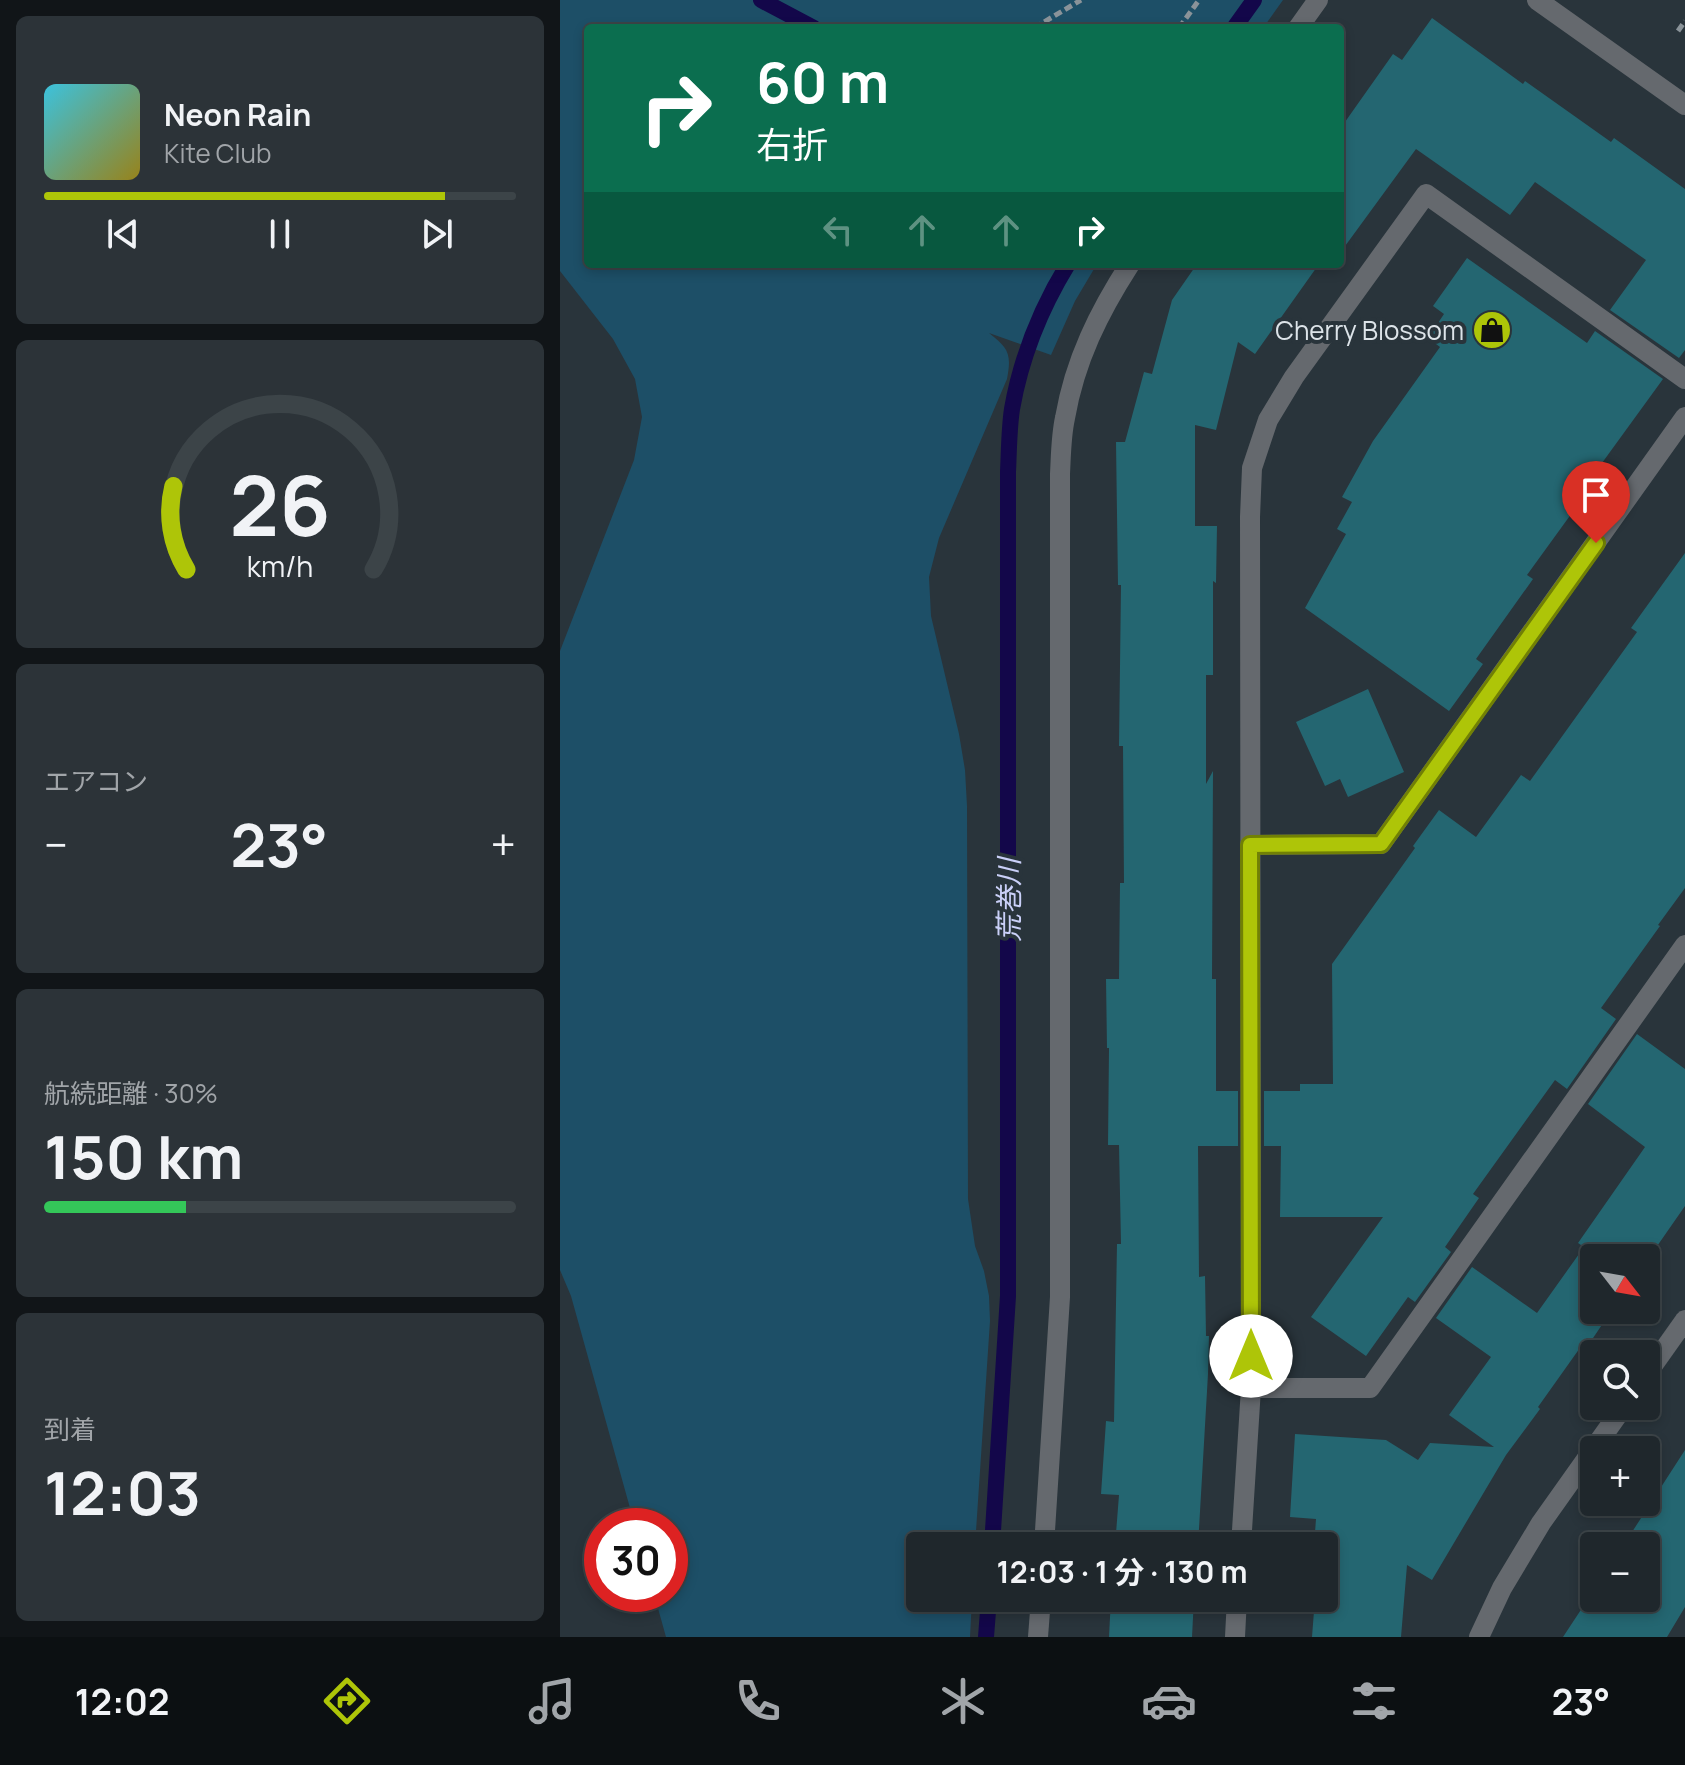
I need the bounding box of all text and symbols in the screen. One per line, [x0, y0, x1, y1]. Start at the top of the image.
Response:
text: 60 m [756, 43, 889, 120]
icon: right [624, 56, 728, 160]
text: Neon Rain [164, 94, 311, 135]
text: 右折 [756, 120, 828, 169]
text: Kite Club [164, 135, 271, 171]
icon: left [816, 208, 860, 252]
icon: ahead [900, 208, 944, 252]
icon: ahead [984, 208, 1028, 252]
icon: right [1068, 208, 1112, 252]
icon: previous [101, 212, 145, 256]
icon: pause [258, 212, 302, 256]
icon: next [415, 212, 459, 256]
shop icon: Cherry Blossom [1471, 309, 1513, 351]
place label: Cherry Blossom [1275, 312, 1464, 348]
text: 26 [229, 447, 331, 561]
pin [1562, 461, 1630, 543]
icon: arrive [1574, 473, 1618, 517]
text: km/h [247, 547, 313, 586]
text: エアコン [44, 763, 148, 799]
text: 23° [230, 803, 328, 885]
text: − [44, 814, 68, 874]
text: + [491, 814, 516, 874]
water label: 荒巻川 [989, 855, 1027, 942]
text: 航続距離 · 30% [44, 1075, 218, 1111]
text: 150 km [44, 1115, 243, 1197]
north arrow [1580, 1244, 1660, 1324]
map controls [1580, 1244, 1660, 1612]
position arrow [1209, 1314, 1293, 1398]
button: search [1580, 1340, 1660, 1420]
text: 到着 [44, 1411, 96, 1447]
button: + [1580, 1436, 1660, 1516]
text: 12:03 [44, 1451, 201, 1533]
speed limit sign: 30 [584, 1508, 688, 1612]
button: − [1580, 1532, 1660, 1612]
text: 12:03 · 1 分 · 130 m [997, 1551, 1247, 1592]
icon: directions [319, 1673, 375, 1729]
icon: music [524, 1673, 580, 1729]
icon: phone [730, 1673, 786, 1729]
icon: climate [935, 1673, 991, 1729]
icon: car [1141, 1673, 1197, 1729]
icon: filters [1346, 1673, 1402, 1729]
text: 12:02 [75, 1677, 169, 1726]
text: 23° [1552, 1677, 1610, 1726]

